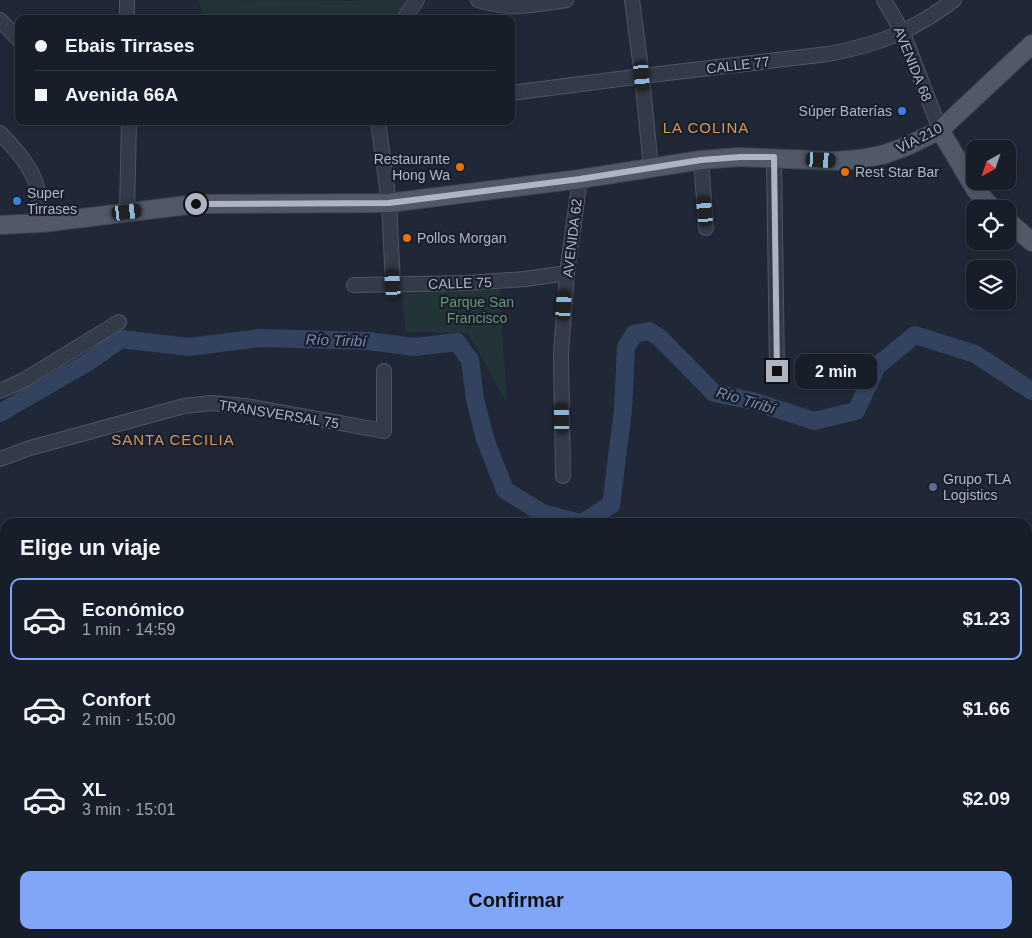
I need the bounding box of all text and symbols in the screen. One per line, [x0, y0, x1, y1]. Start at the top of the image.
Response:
street label: AVENIDA 68 [891, 24, 935, 104]
text: Ebais Tirrases [65, 35, 195, 56]
street label: CALLE 77 [705, 53, 771, 77]
car [633, 60, 650, 92]
text: Avenida 66A [65, 84, 178, 105]
place label: Súper Baterías [799, 103, 892, 119]
marker: Súper Baterías [896, 105, 908, 117]
district label: LA COLINA [663, 119, 749, 136]
street label: VÍA 210 [894, 120, 945, 156]
north arrow [966, 140, 1016, 190]
map controls [966, 140, 1016, 310]
place label: Restaurante Hong Wa [374, 151, 450, 183]
car [805, 152, 836, 168]
marker: Restaurante Hong Wa [454, 161, 466, 173]
place label: Rest Star Bar [855, 164, 939, 180]
marker: Rest Star Bar [839, 166, 851, 178]
place label: Super Tirrases [27, 185, 77, 217]
route start [185, 193, 207, 215]
marker: Super Tirrases [11, 195, 23, 207]
car [696, 195, 713, 227]
street label: AVENIDA 62 [559, 198, 585, 278]
button: locate [966, 200, 1016, 250]
car [111, 203, 142, 221]
place label: Pollos Morgan [417, 230, 507, 246]
marker: Pollos Morgan [401, 232, 413, 244]
button: layers [966, 260, 1016, 310]
car [384, 269, 401, 299]
street label: CALLE 75 [428, 274, 492, 292]
car [555, 290, 572, 320]
park label: Parque San Francisco [440, 294, 514, 326]
water label: Río Tiribí [305, 330, 368, 350]
callout: 2 min [794, 354, 877, 388]
route end [766, 360, 788, 382]
text: 2 min [815, 363, 857, 380]
water label: Río Tiribí [714, 383, 779, 418]
street label: TRANSVERSAL 75 [218, 397, 341, 431]
car [554, 403, 569, 433]
district label: SANTA CECILIA [111, 431, 235, 448]
place label: Grupo TLA Logistics [943, 471, 1012, 503]
marker: Grupo TLA Logistics [927, 481, 939, 493]
text: Elige un viaje [20, 535, 161, 560]
icon: car [22, 597, 67, 642]
text: Económico [82, 599, 184, 620]
text: $1.23 [962, 608, 1010, 629]
text: 1 min · 14:59 [82, 621, 175, 638]
icon: car [22, 687, 67, 732]
text: Confort [82, 689, 151, 710]
text: $1.66 [962, 698, 1010, 719]
text: 2 min · 15:00 [82, 711, 175, 728]
icon: car [22, 777, 67, 822]
text: XL [82, 779, 106, 800]
text: $2.09 [962, 788, 1010, 809]
text: 3 min · 15:01 [82, 801, 175, 818]
button: Confirmar [20, 871, 1012, 929]

